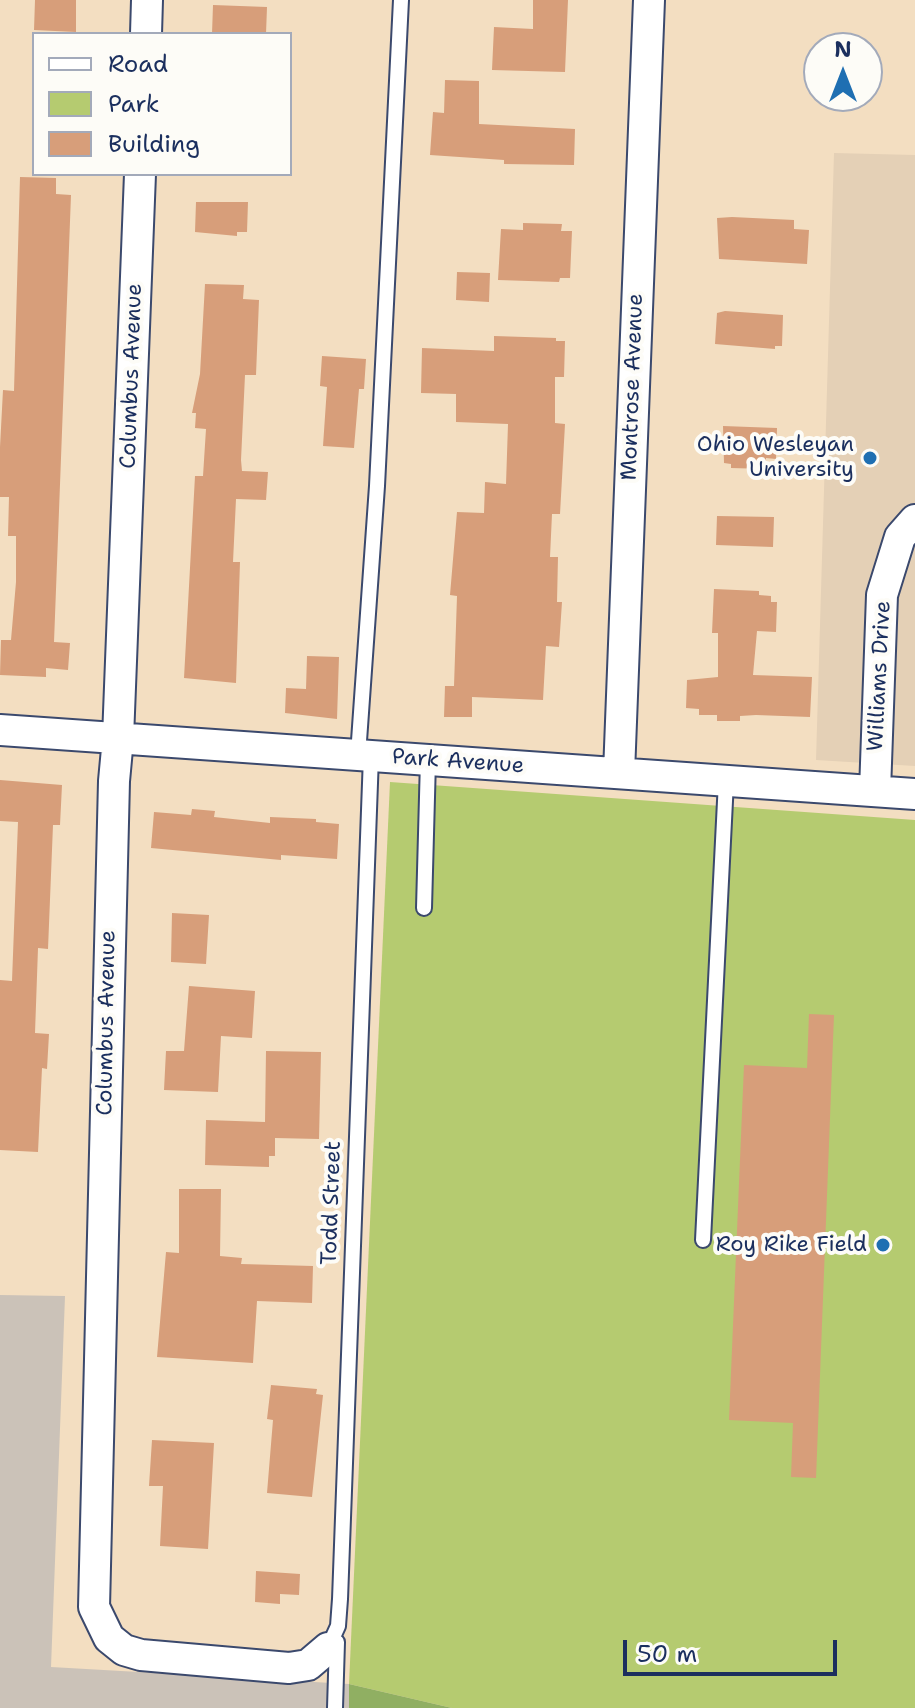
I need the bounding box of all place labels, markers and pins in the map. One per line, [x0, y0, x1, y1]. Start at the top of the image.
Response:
place label: Ohio Wesleyan University [697, 432, 854, 484]
marker: Ohio Wesleyan University [861, 449, 879, 467]
place label: Roy Rike Field [716, 1232, 867, 1258]
marker: Roy Rike Field [874, 1236, 892, 1254]

